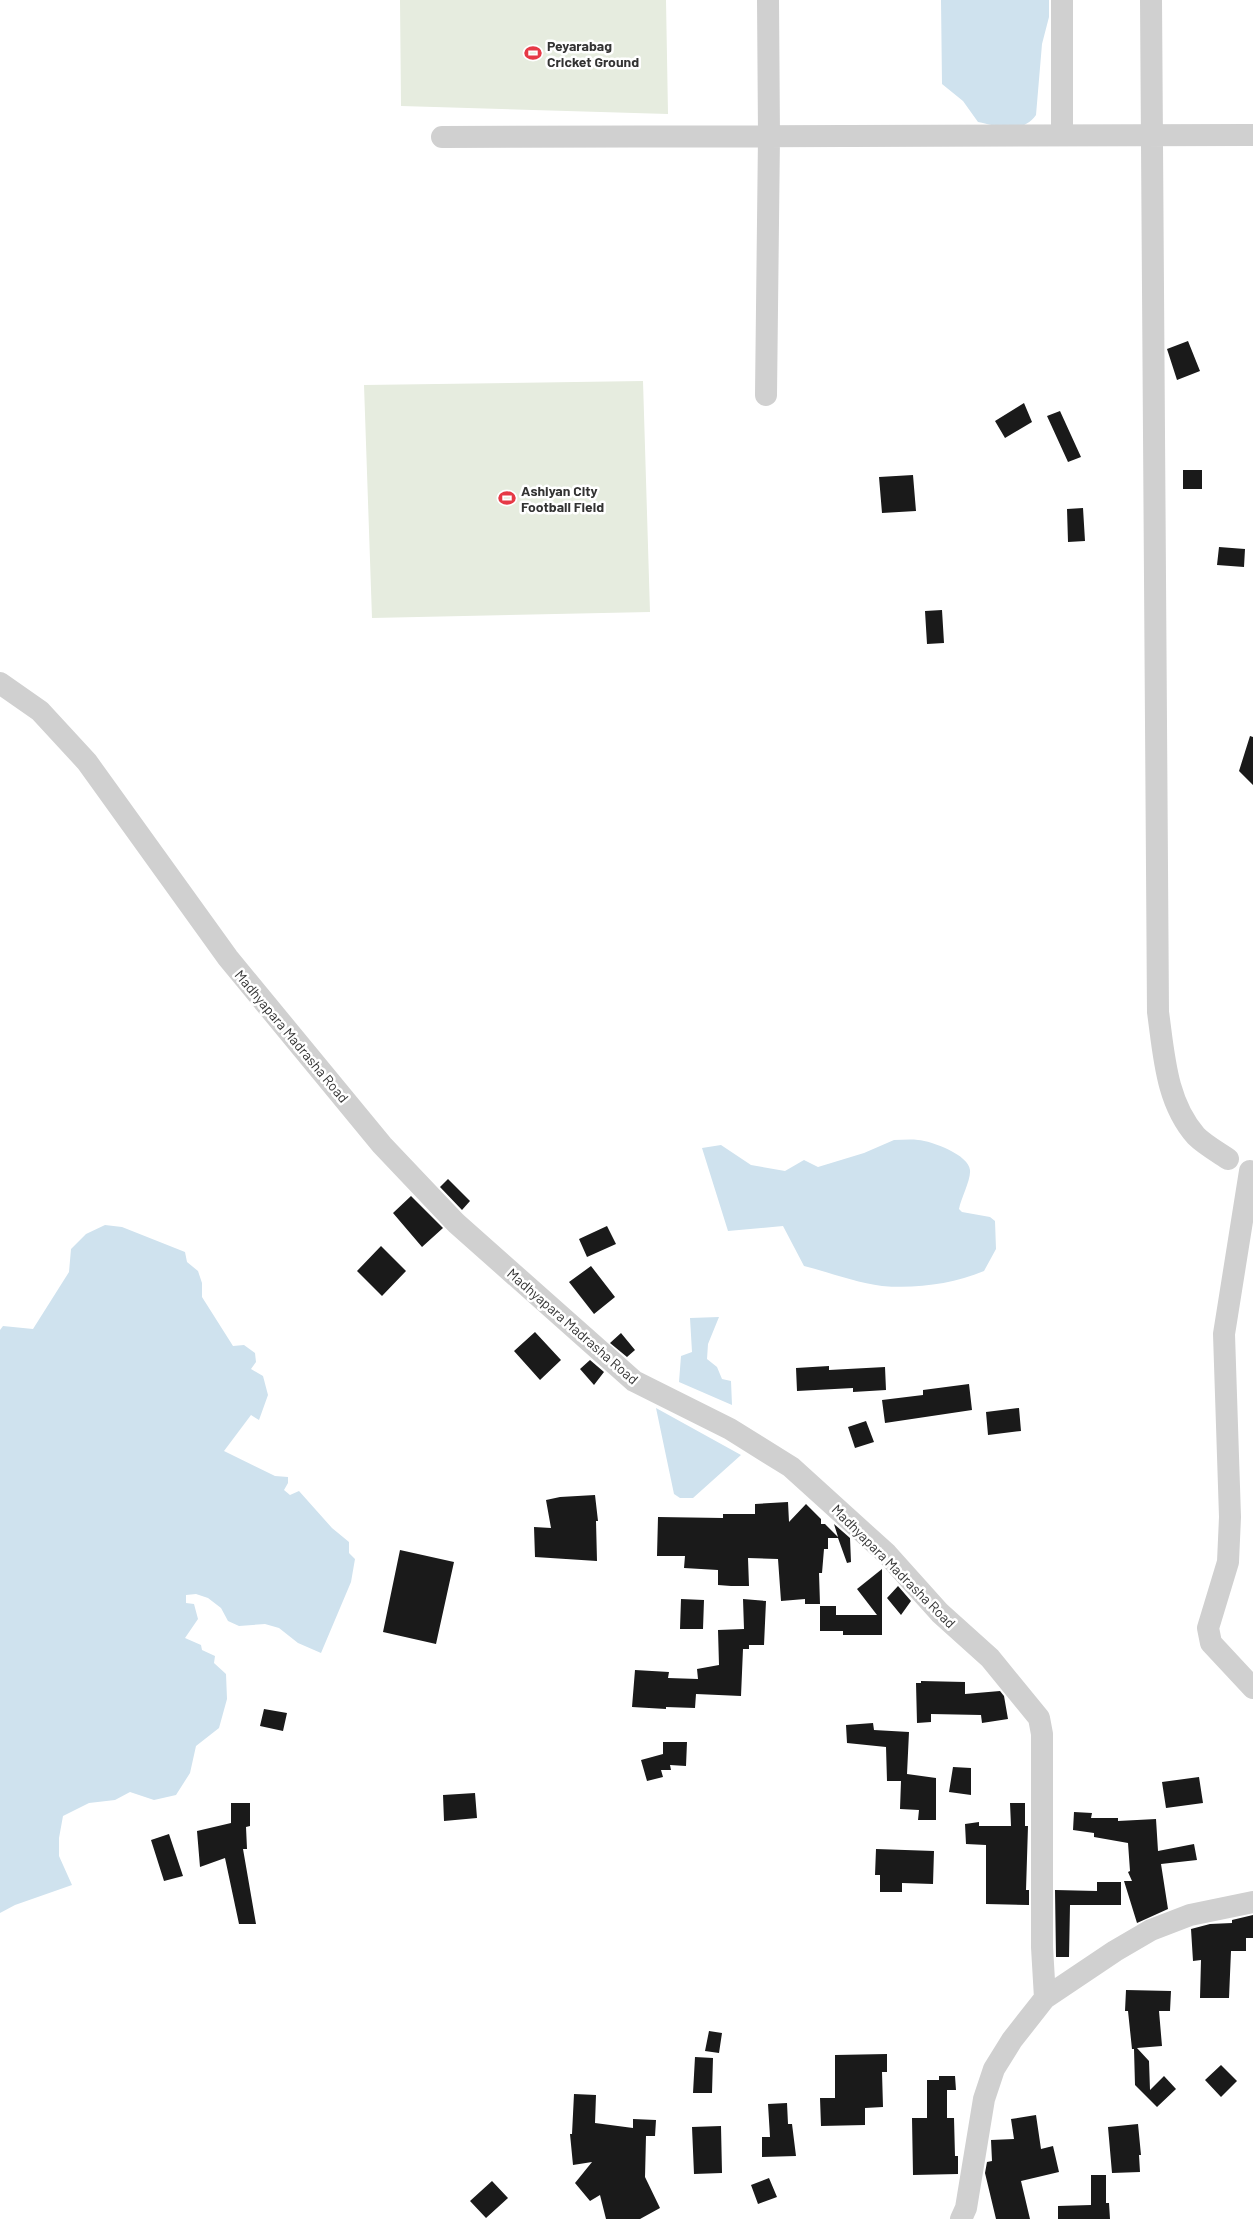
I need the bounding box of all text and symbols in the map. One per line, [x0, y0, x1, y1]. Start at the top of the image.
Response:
place label: Peyarabag Cricket Ground [547, 37, 639, 70]
sports icon: Peyarabag Cricket Ground [523, 43, 543, 63]
place label: Ashiyan City Football Field [521, 482, 604, 515]
sports icon: Ashiyan City Football Field [497, 488, 517, 508]
street label: Madhyapara Madrasha Road [232, 966, 352, 1106]
street label: Madhyapara Madrasha Road [504, 1265, 642, 1387]
street label: Madhyapara Madrasha Road [829, 1501, 959, 1631]

